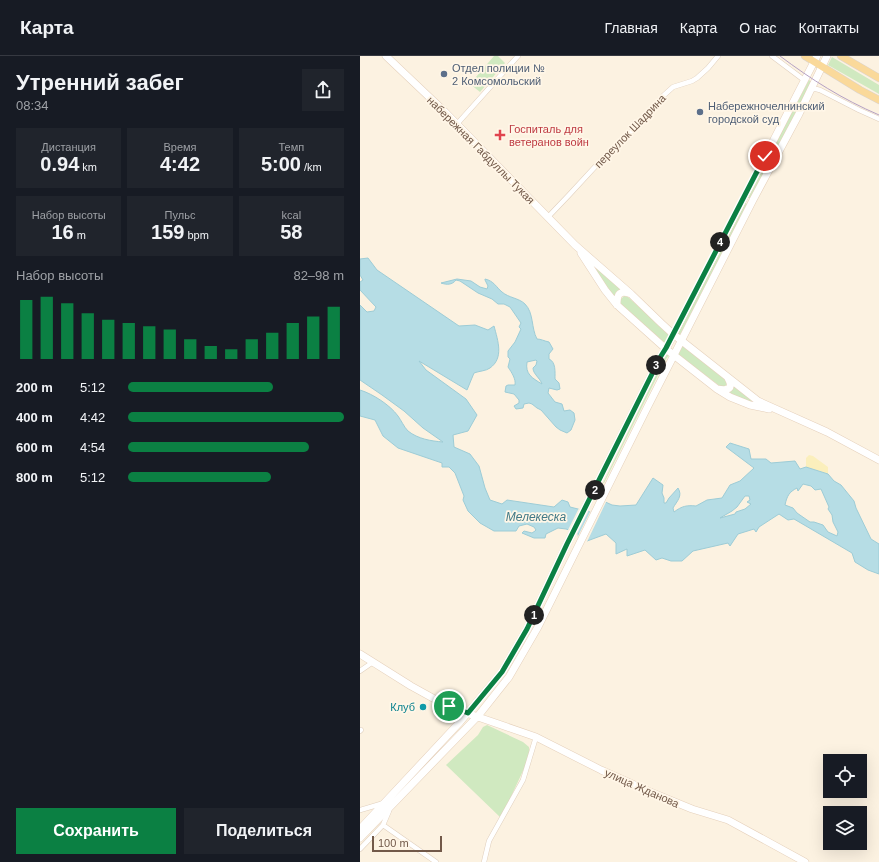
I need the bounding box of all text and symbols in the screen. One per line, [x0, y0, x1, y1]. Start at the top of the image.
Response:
text: Карта [20, 17, 74, 38]
text: Главная [604, 20, 658, 36]
text: Карта [680, 20, 717, 36]
text: О нас [739, 20, 777, 36]
text: Контакты [799, 20, 859, 36]
place label: Отдел полиции № 2 Комсомольский [452, 62, 545, 87]
button: share [302, 69, 344, 111]
marker: Отдел полиции № 2 Комсомольский [439, 69, 449, 79]
text: Утренний забег [16, 70, 184, 95]
street label: переулок Шадрина [592, 91, 669, 170]
street label: набережная Габдуллы Тукая [425, 94, 537, 206]
text: 08:34 [16, 98, 49, 113]
place label: Набережночелнинский городской суд [708, 100, 825, 125]
marker: Набережночелнинский городской суд [695, 107, 705, 117]
place label: Госпиталь для ветеранов войн [509, 123, 589, 148]
marker: Госпиталь для ветеранов войн [494, 129, 506, 141]
pin [748, 139, 782, 173]
text: Дистанция [41, 141, 96, 153]
text: Время [163, 141, 197, 153]
text: Темп [278, 141, 304, 153]
icon: check [754, 145, 776, 167]
text: 0.94 [40, 153, 79, 175]
text: 4:42 [160, 153, 200, 175]
text: 5:00 [261, 153, 301, 175]
text: km [79, 161, 97, 173]
text: /km [301, 161, 322, 173]
text: Набор высоты [32, 209, 106, 221]
text: Пульс [165, 209, 195, 221]
text: kcal [282, 209, 301, 221]
text: 16 [51, 221, 74, 243]
text: 159 [151, 221, 184, 243]
text: 58 [280, 221, 302, 243]
text: m [74, 229, 86, 241]
text: bpm [184, 229, 209, 241]
pin: 4 [710, 232, 730, 252]
text: 4 [717, 236, 723, 248]
text: Набор высоты [16, 268, 103, 283]
text: 82–98 m [293, 268, 344, 283]
pin: 3 [646, 355, 666, 375]
text: 3 [653, 359, 659, 371]
text: 200 m [16, 380, 53, 395]
text: 5:12 [80, 380, 105, 395]
text: 400 m [16, 410, 53, 425]
text: 4:42 [80, 410, 105, 425]
text: 600 m [16, 440, 53, 455]
text: 4:54 [80, 440, 105, 455]
text: 800 m [16, 470, 53, 485]
text: 5:12 [80, 470, 105, 485]
pin: 2 [585, 480, 605, 500]
text: 2 [592, 484, 598, 496]
water label: Мелекеска [506, 510, 566, 524]
pin: 1 [524, 605, 544, 625]
text: 1 [531, 609, 537, 621]
pin [432, 689, 466, 723]
icon: arrive [438, 695, 460, 717]
place label: Клуб [390, 701, 415, 713]
marker: Клуб [418, 702, 428, 712]
map controls [823, 754, 867, 850]
button: locate [823, 754, 867, 798]
street label: улица Жданова [603, 766, 682, 810]
button: layers [823, 806, 867, 850]
button: Сохранить [16, 808, 176, 854]
button: Поделиться [184, 808, 344, 854]
scale bar [372, 834, 442, 853]
text: 100 m [378, 837, 409, 849]

